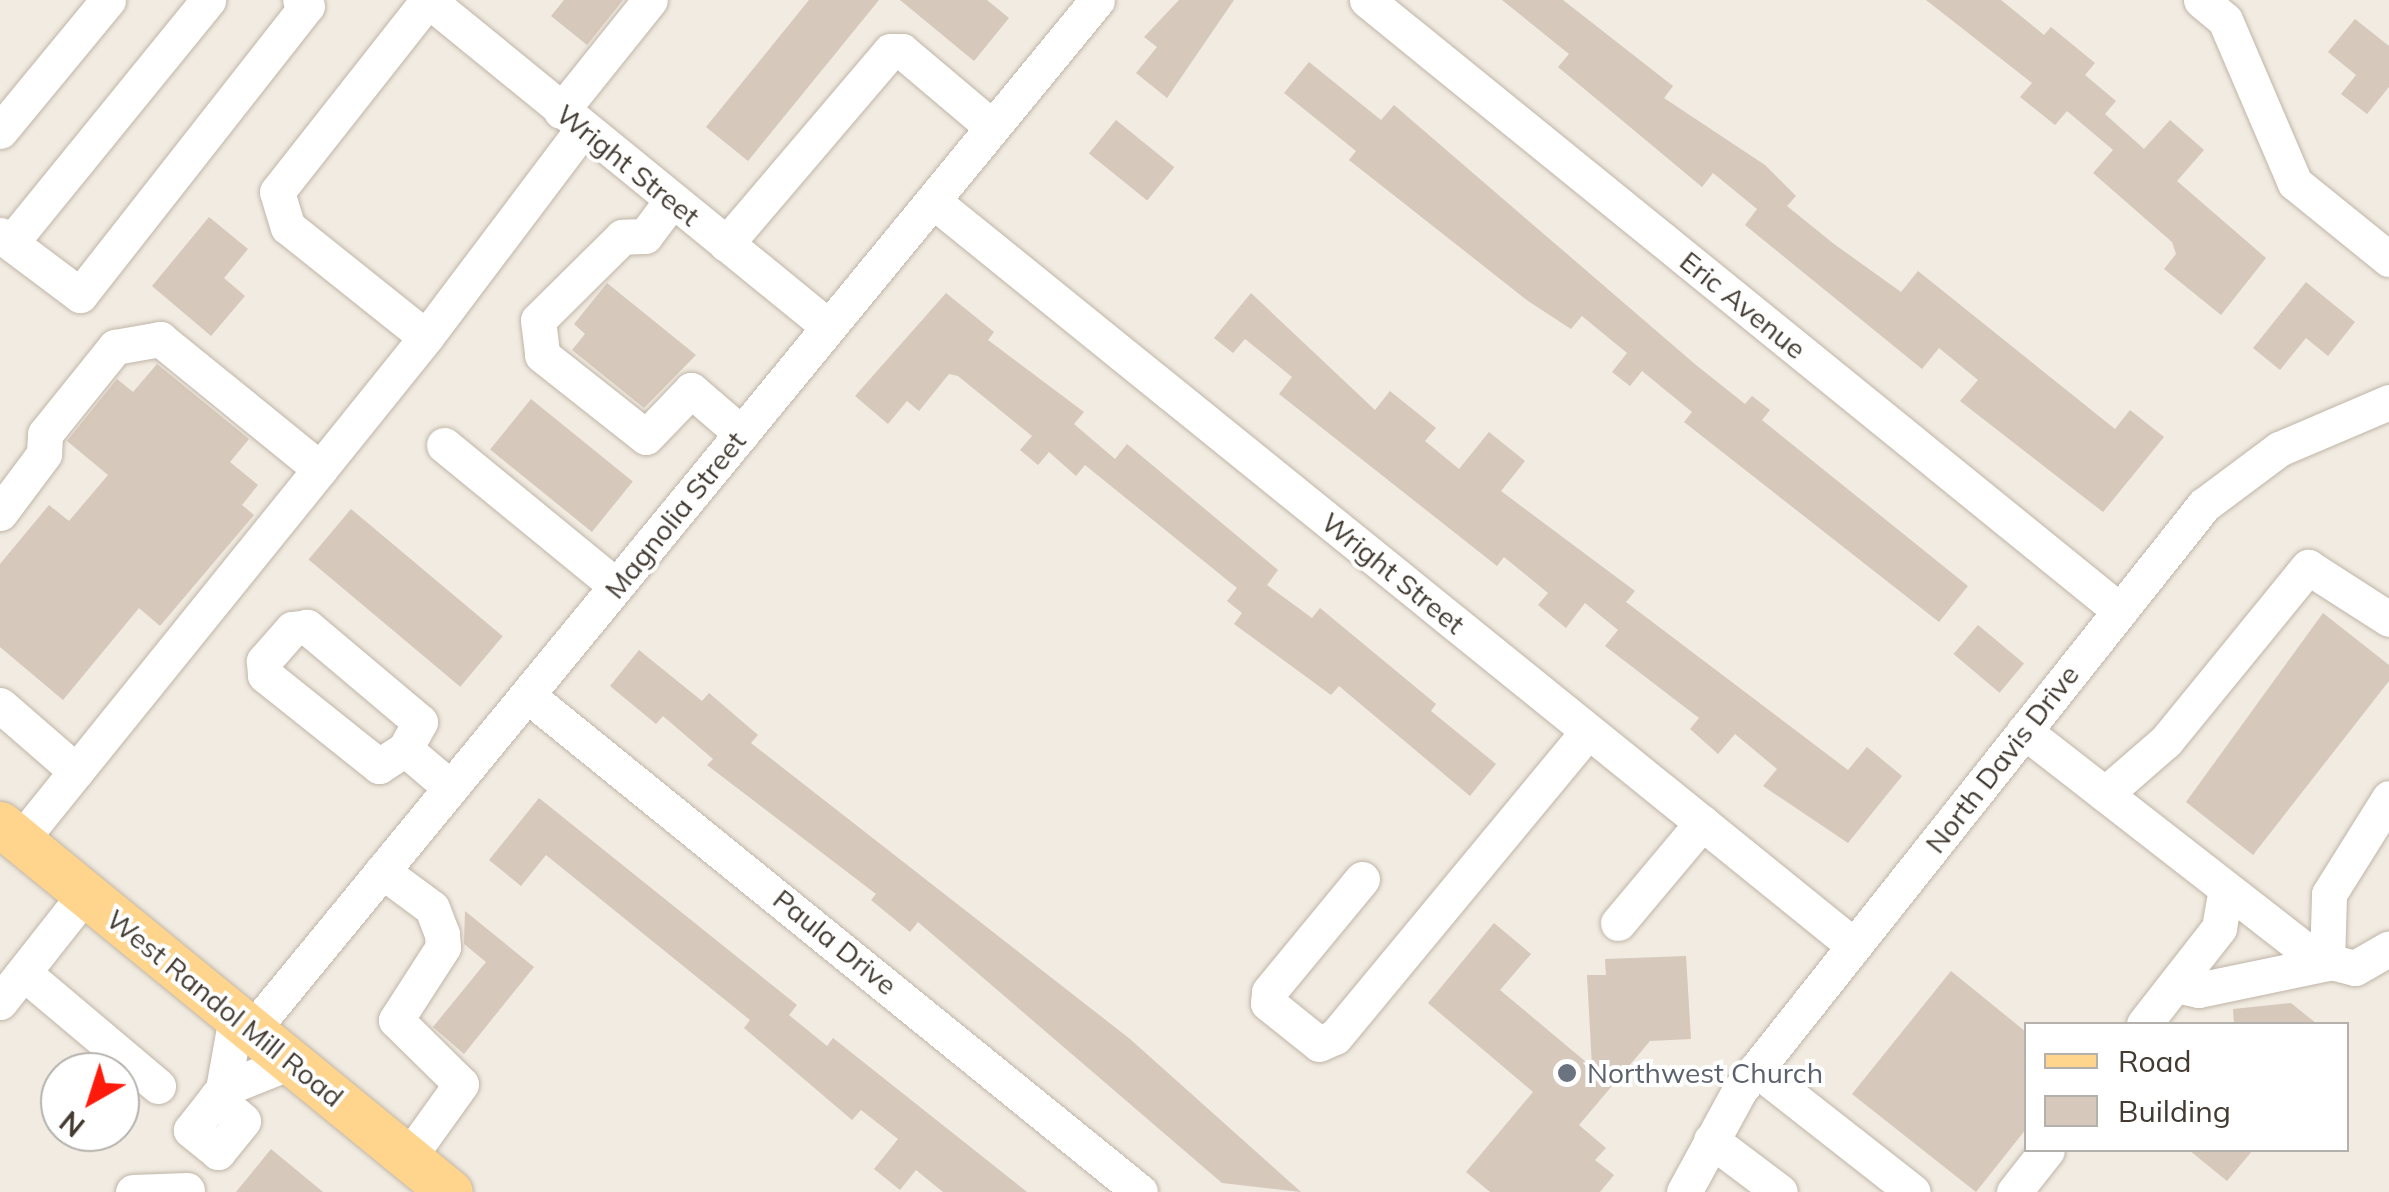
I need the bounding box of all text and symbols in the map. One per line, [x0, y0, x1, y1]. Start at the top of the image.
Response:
street label: Wright Street [550, 97, 706, 233]
street label: Eric Avenue [1673, 244, 1813, 366]
street label: Magnolia Street [597, 425, 753, 605]
street label: Wright Street [1315, 505, 1471, 641]
street label: North Davis Drive [1918, 658, 2086, 860]
street label: Paula Drive [767, 882, 903, 1002]
street label: West Randol Mill Road [100, 902, 350, 1114]
legend [2024, 1022, 2349, 1152]
text: Road [2118, 1042, 2192, 1080]
north arrow [40, 1052, 140, 1152]
place label: Northwest Church [1587, 1056, 1823, 1090]
marker: Northwest Church [1556, 1062, 1578, 1084]
text: Building [2118, 1092, 2231, 1130]
text: N [53, 1104, 91, 1144]

